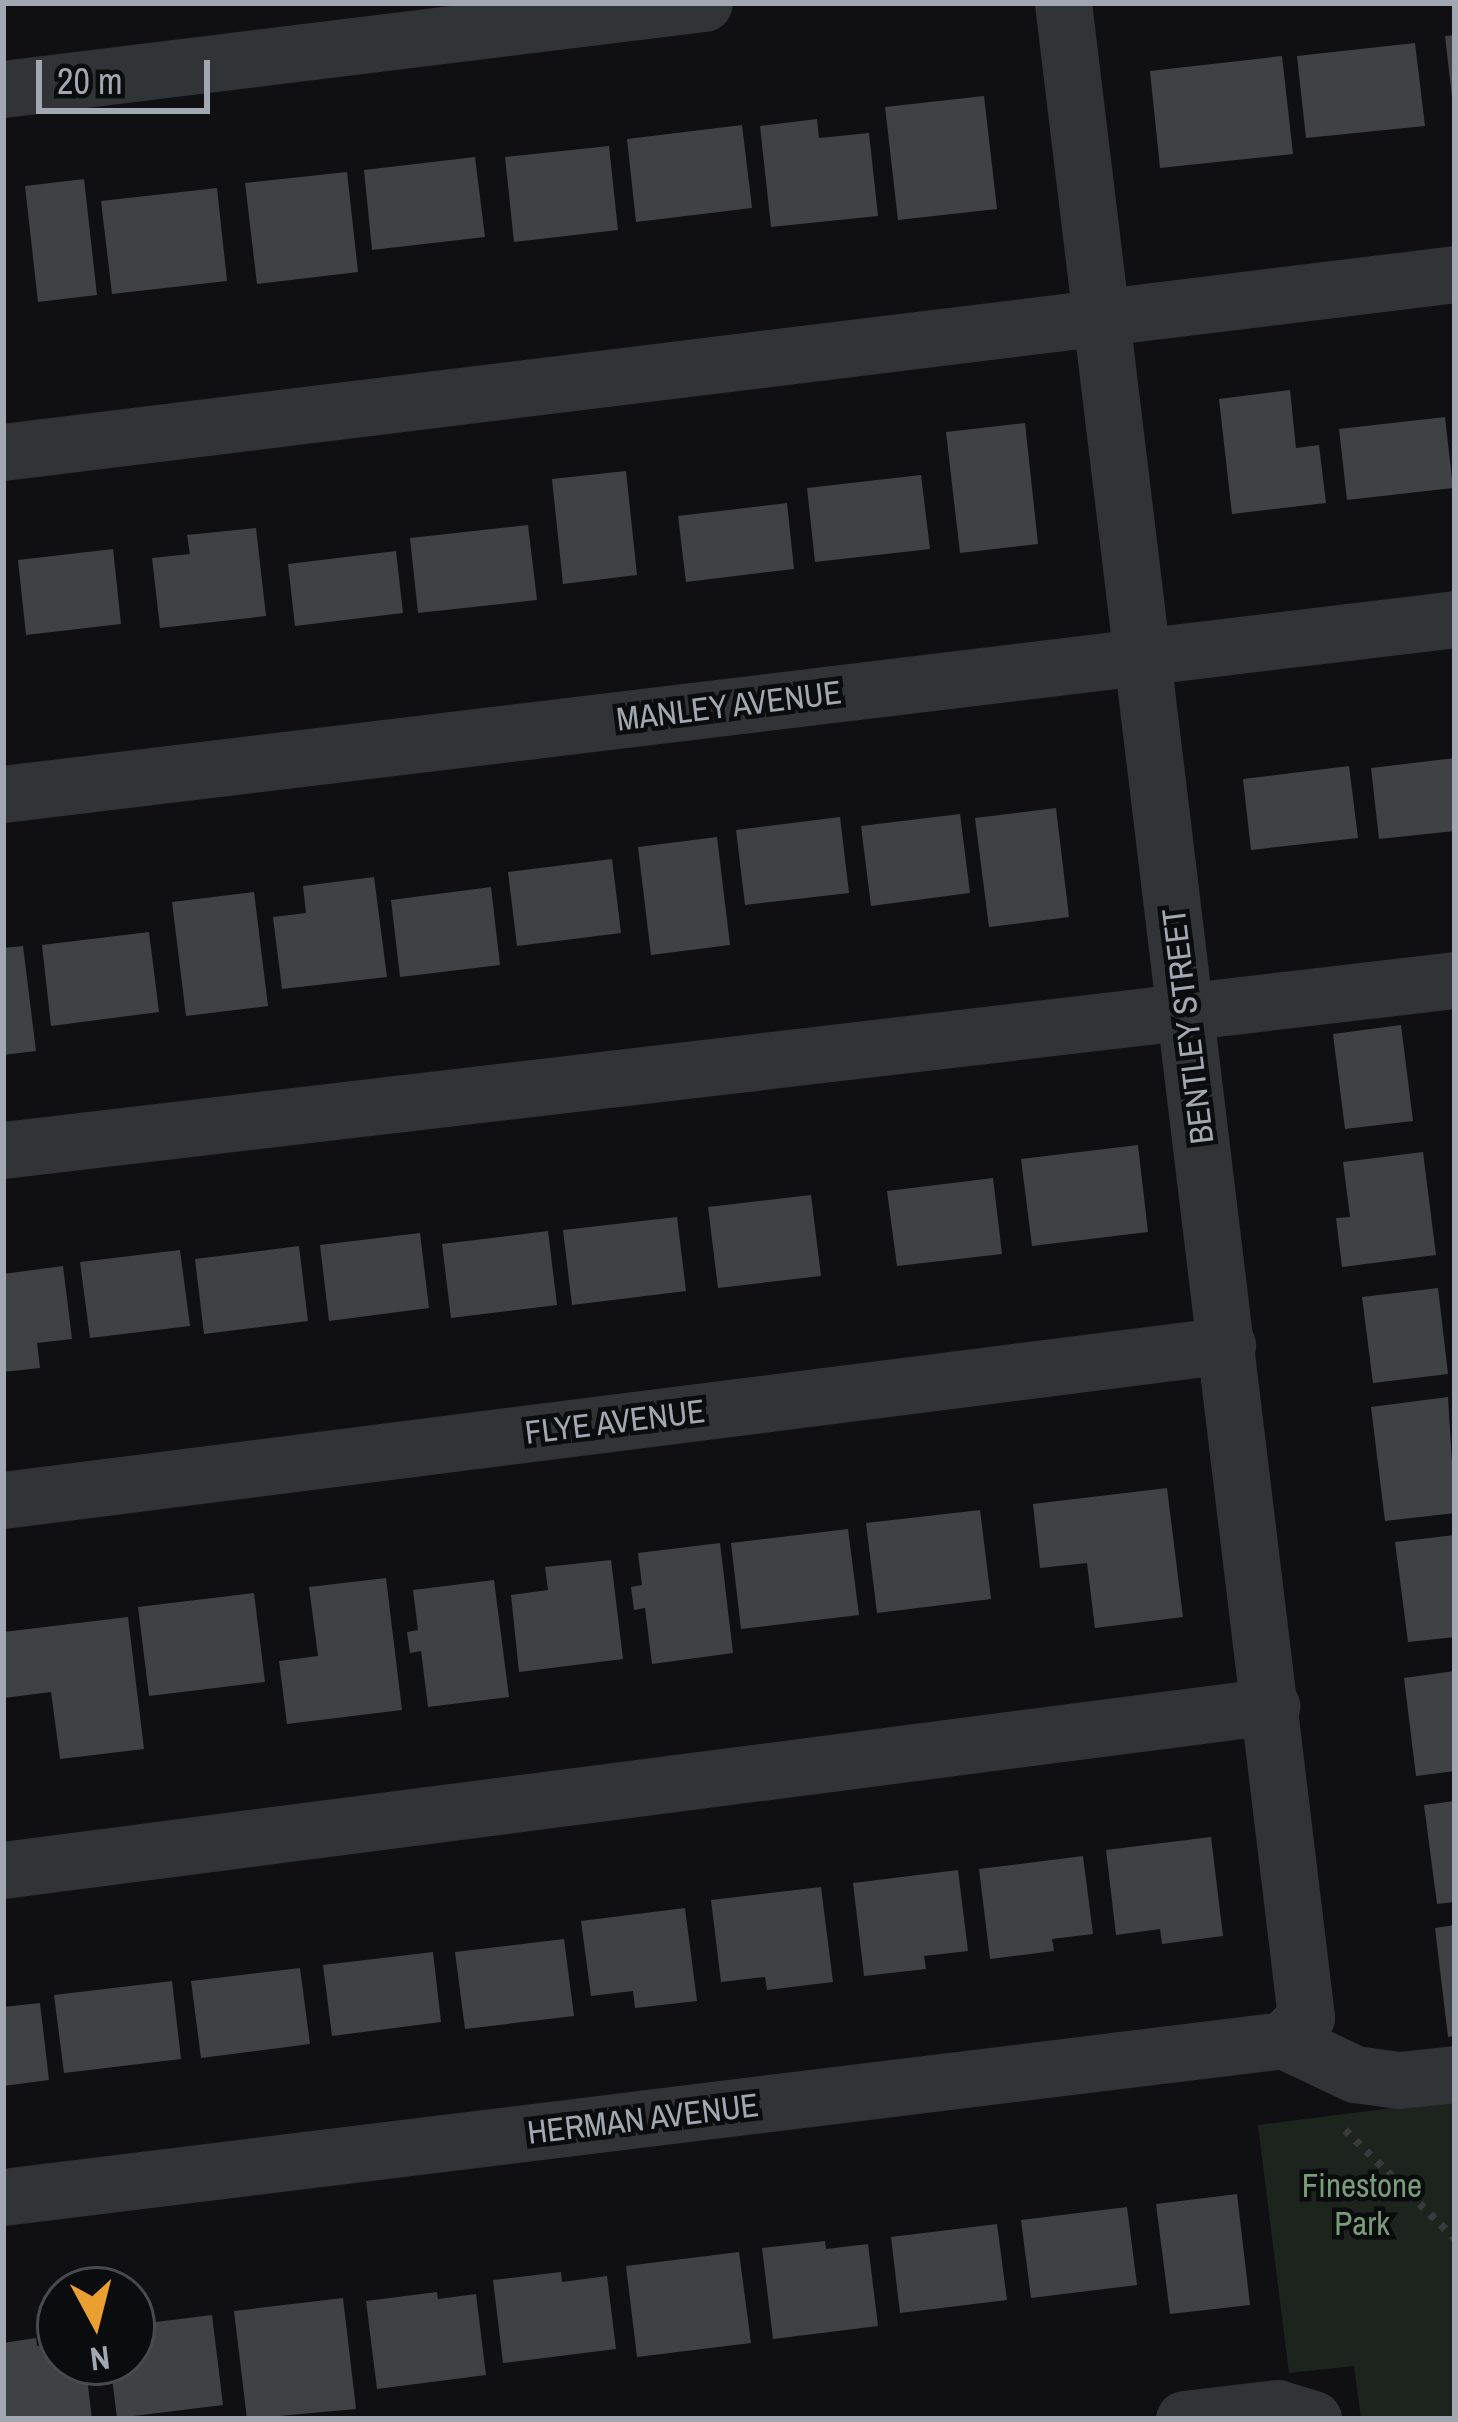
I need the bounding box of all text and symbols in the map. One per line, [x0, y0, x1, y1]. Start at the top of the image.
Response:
scale bar [42, 36, 216, 110]
text: 20 m [57, 57, 123, 105]
street label: MANLEY AVENUE [613, 672, 845, 740]
street label: BENTLEY STREET [1154, 906, 1222, 1146]
street label: FLYE AVENUE [522, 1391, 708, 1453]
street label: HERMAN AVENUE [524, 2085, 762, 2153]
park label: Finestone Park [1302, 2166, 1422, 2244]
north arrow [36, 2266, 156, 2386]
text: N [88, 2336, 112, 2382]

